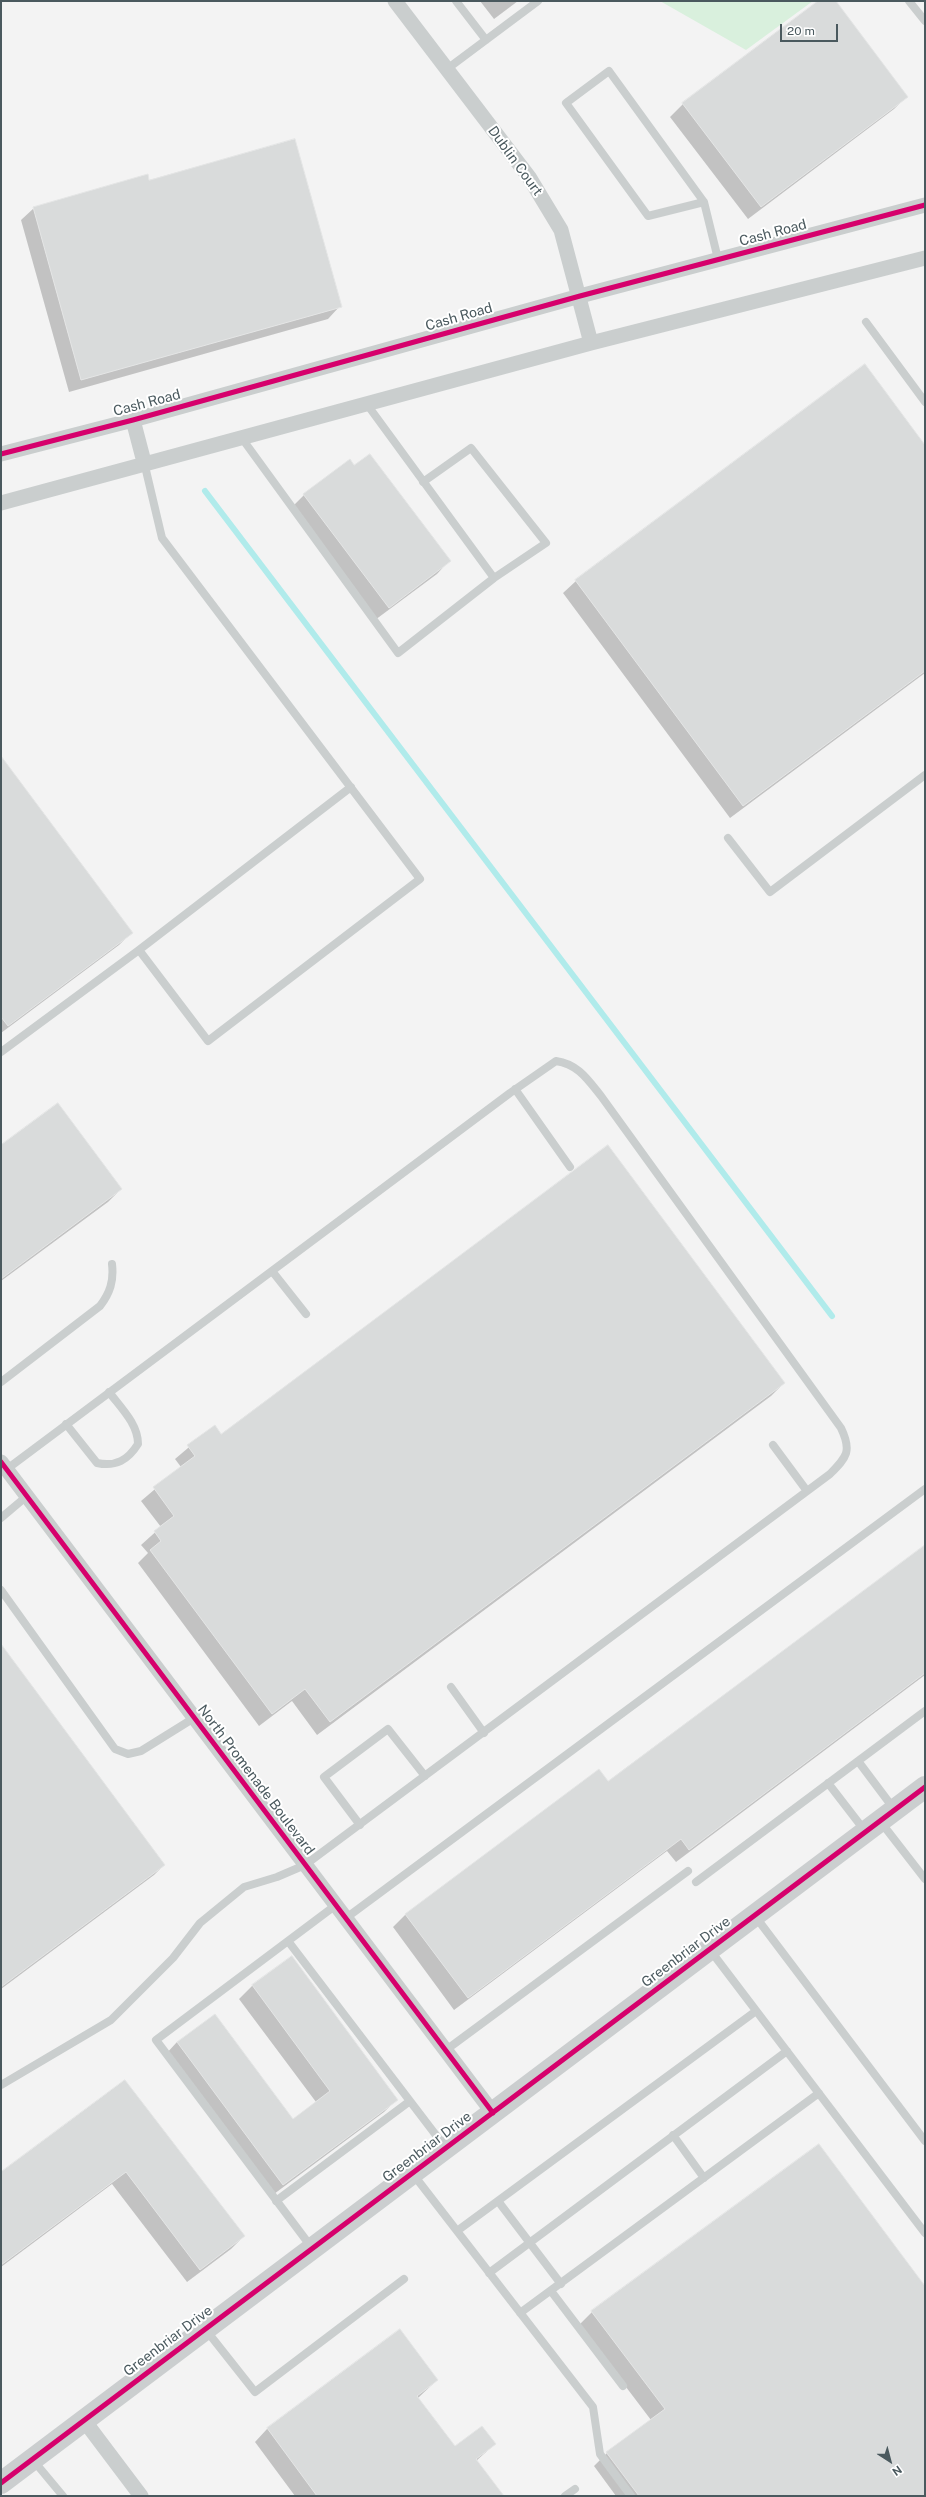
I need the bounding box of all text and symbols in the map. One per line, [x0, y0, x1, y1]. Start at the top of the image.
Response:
scale bar [782, 16, 840, 42]
text: 20 m [787, 24, 815, 38]
street label: Dublin Court [484, 123, 546, 199]
street label: Cash Road [738, 216, 808, 250]
street label: Cash Road [424, 299, 494, 335]
street label: Cash Road [112, 386, 182, 420]
street label: North Promenade Boulevard [194, 1702, 318, 1858]
street label: Greenbriar Drive [638, 1913, 734, 1991]
street label: Greenbriar Drive [379, 2108, 475, 2186]
street label: Greenbriar Drive [120, 2302, 216, 2380]
north arrow [870, 2441, 910, 2481]
text: N [890, 2463, 904, 2478]

